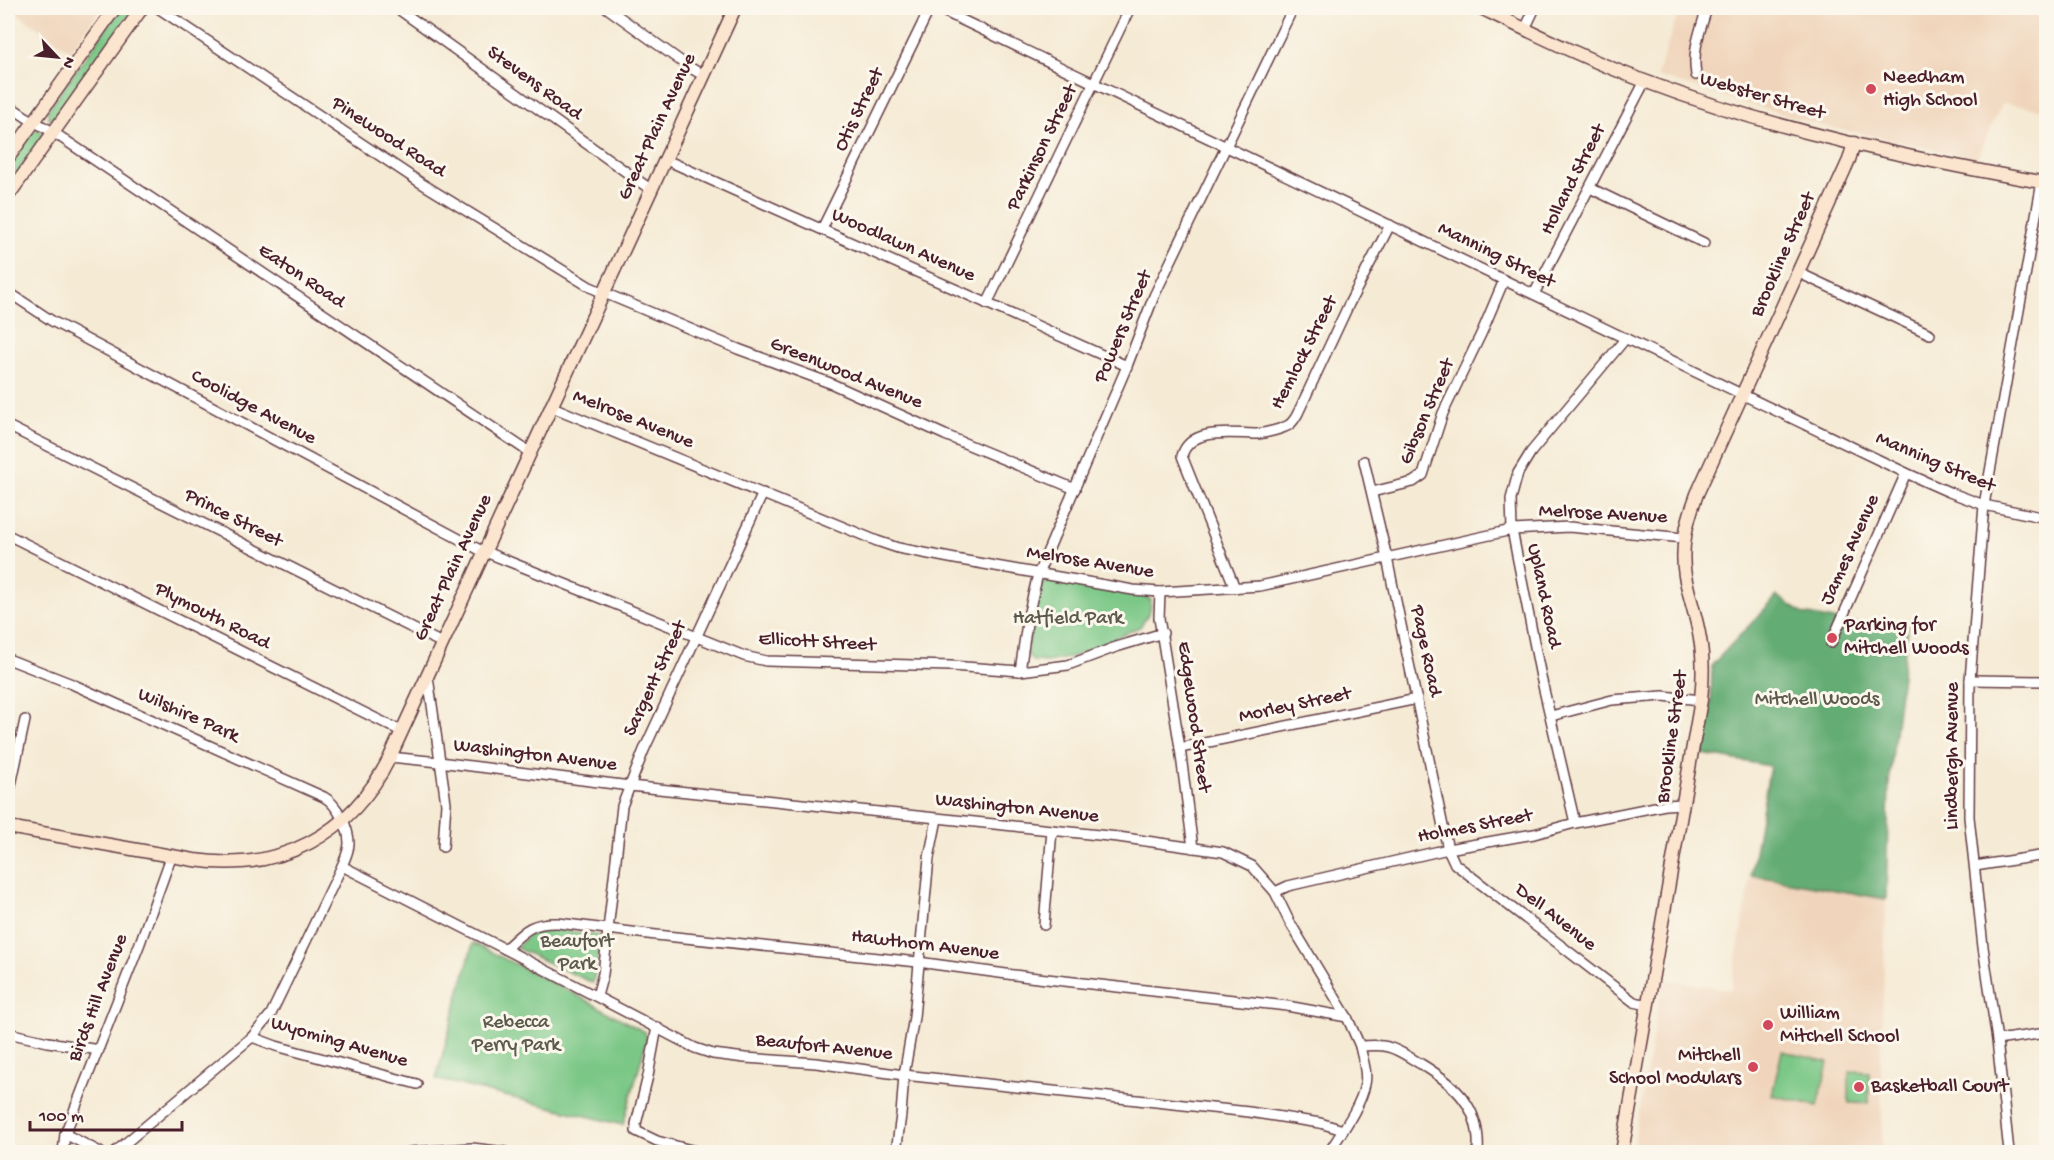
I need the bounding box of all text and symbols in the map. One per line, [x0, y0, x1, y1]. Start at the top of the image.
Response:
north arrow [27, 27, 87, 87]
street label: Stevens Road [482, 42, 588, 128]
street label: Great Plain Avenue [614, 49, 702, 204]
text: N [56, 53, 78, 71]
street label: Otis Street [830, 63, 891, 155]
place label: Needham High School [1883, 67, 1978, 113]
street label: Webster Street [1697, 68, 1829, 126]
street label: Parkinson Street [1002, 80, 1084, 216]
marker: Needham High School [1864, 82, 1878, 96]
street label: Pinewood Road [326, 92, 451, 185]
street label: Holland Street [1536, 119, 1613, 239]
street label: Brookline Street [1746, 188, 1822, 322]
street label: Woodlawn Avenue [828, 204, 979, 288]
street label: Manning Street [1434, 218, 1560, 295]
street label: Eaton Road [253, 239, 351, 316]
street label: Powers Street [1090, 266, 1159, 388]
street label: Hemlock Street [1266, 291, 1344, 414]
street label: Greenwood Avenue [766, 333, 926, 415]
street label: Gibson Street [1395, 354, 1461, 468]
street label: Coolidge Avenue [186, 365, 320, 451]
street label: Melrose Avenue [569, 385, 698, 455]
street label: Manning Street [1872, 428, 2000, 499]
street label: Prince Street [179, 484, 288, 554]
street label: Great Plain Avenue [410, 490, 498, 645]
street label: James Avenue [1816, 491, 1886, 609]
street label: Melrose Avenue [1538, 500, 1669, 530]
street label: Upland Road [1521, 541, 1566, 653]
street label: Melrose Avenue [1025, 542, 1156, 585]
street label: Plymouth Road [149, 578, 276, 657]
street label: Page Road [1404, 603, 1446, 701]
park label: Hatfield Park [1013, 608, 1125, 631]
place label: Parking for Mitchell Woods [1843, 615, 1969, 661]
street label: Sargent Street [619, 616, 694, 740]
street label: Ellicott Street [758, 628, 878, 658]
marker: Parking for Mitchell Woods [1825, 631, 1839, 645]
street label: Edgewood Street [1171, 640, 1215, 796]
street label: Brookline Street [1652, 667, 1694, 806]
street label: Lindbergh Avenue [1942, 681, 1965, 830]
street label: Wilshire Park [134, 683, 244, 749]
street label: Morley Street [1237, 683, 1355, 729]
park label: Mitchell Woods [1755, 689, 1880, 712]
street label: Washington Avenue [452, 735, 619, 778]
street label: Washington Avenue [934, 789, 1101, 829]
street label: Holmes Street [1416, 804, 1536, 849]
street label: Dell Avenue [1508, 878, 1601, 957]
street label: Hawthorn Avenue [850, 926, 1001, 967]
street label: Birds Hill Avenue [64, 930, 134, 1066]
park label: Beaufort Park [540, 931, 615, 977]
place label: William Mitchell School [1780, 1003, 1900, 1049]
street label: Wyoming Avenue [268, 1012, 411, 1074]
park label: Rebecca Perry Park [471, 1012, 562, 1058]
marker: William Mitchell School [1761, 1018, 1775, 1032]
street label: Beaufort Avenue [753, 1029, 894, 1067]
place label: Mitchell School Modulars [1609, 1045, 1742, 1091]
marker: Mitchell School Modulars [1746, 1060, 1760, 1074]
place label: Basketball Court [1870, 1076, 2010, 1099]
marker: Basketball Court [1852, 1080, 1866, 1094]
scale bar [30, 1094, 182, 1132]
text: 100 m [38, 1107, 84, 1128]

